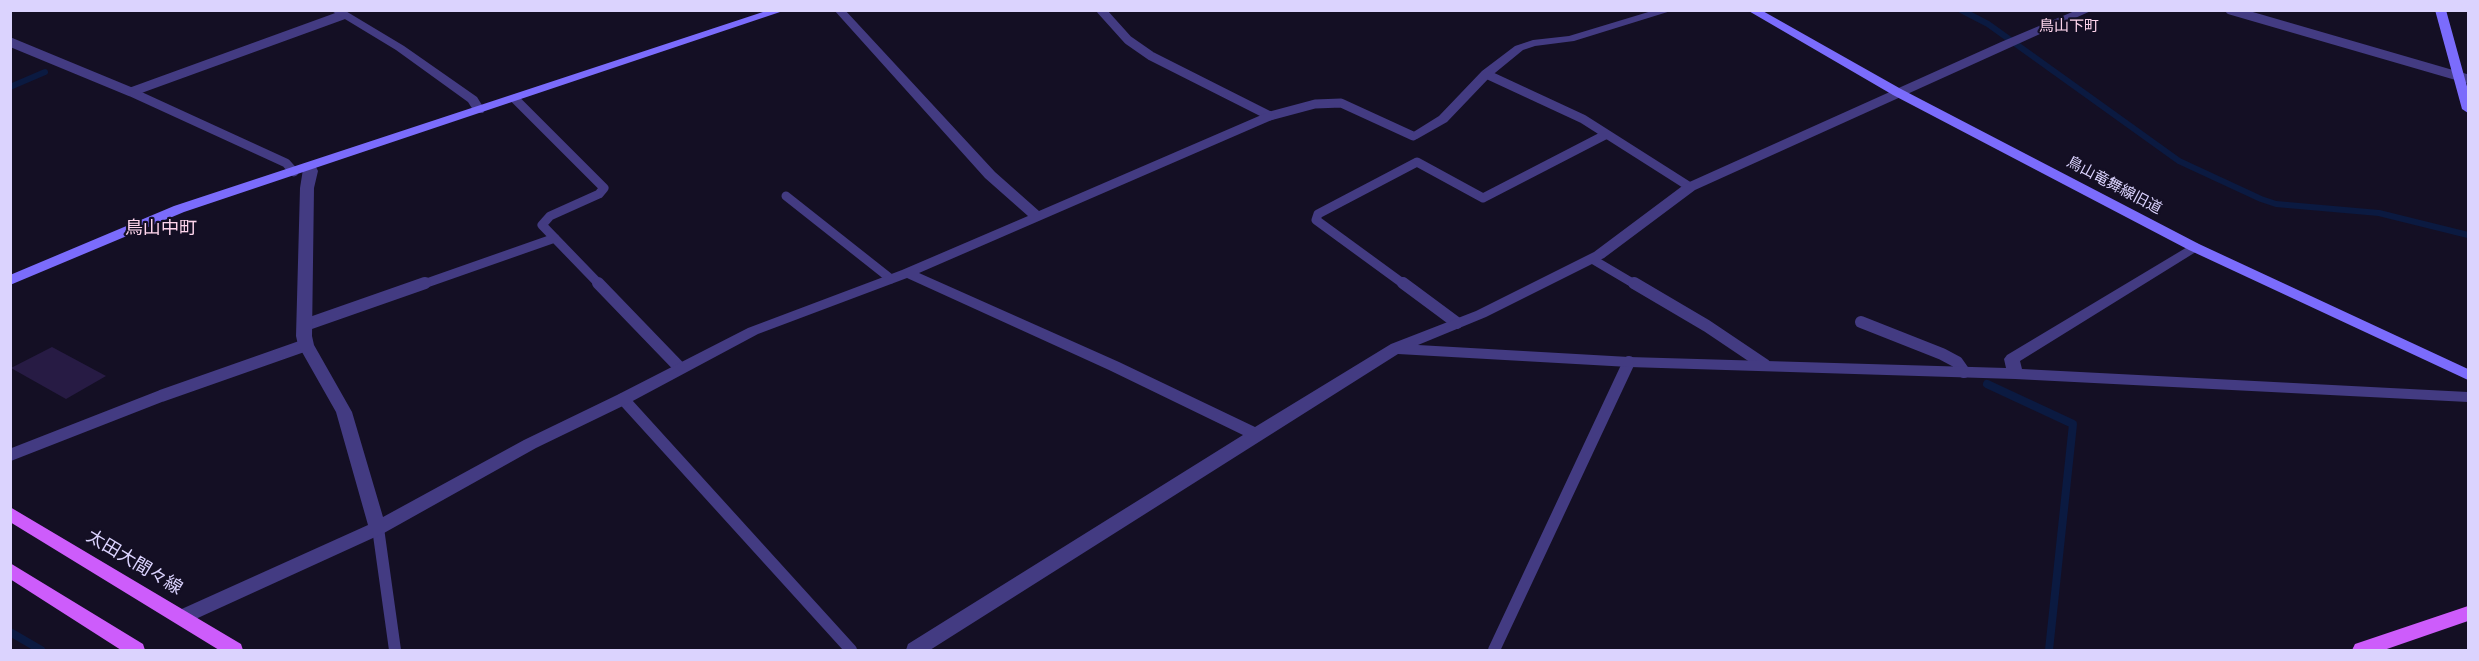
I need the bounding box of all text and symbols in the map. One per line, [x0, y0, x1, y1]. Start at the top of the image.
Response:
district label: 鳥山下町 [2039, 18, 2099, 36]
street label: 鳥山竜舞線旧道 [2063, 153, 2165, 219]
district label: 鳥山中町 [125, 218, 197, 240]
street label: 太田大間々線 [82, 526, 186, 600]

